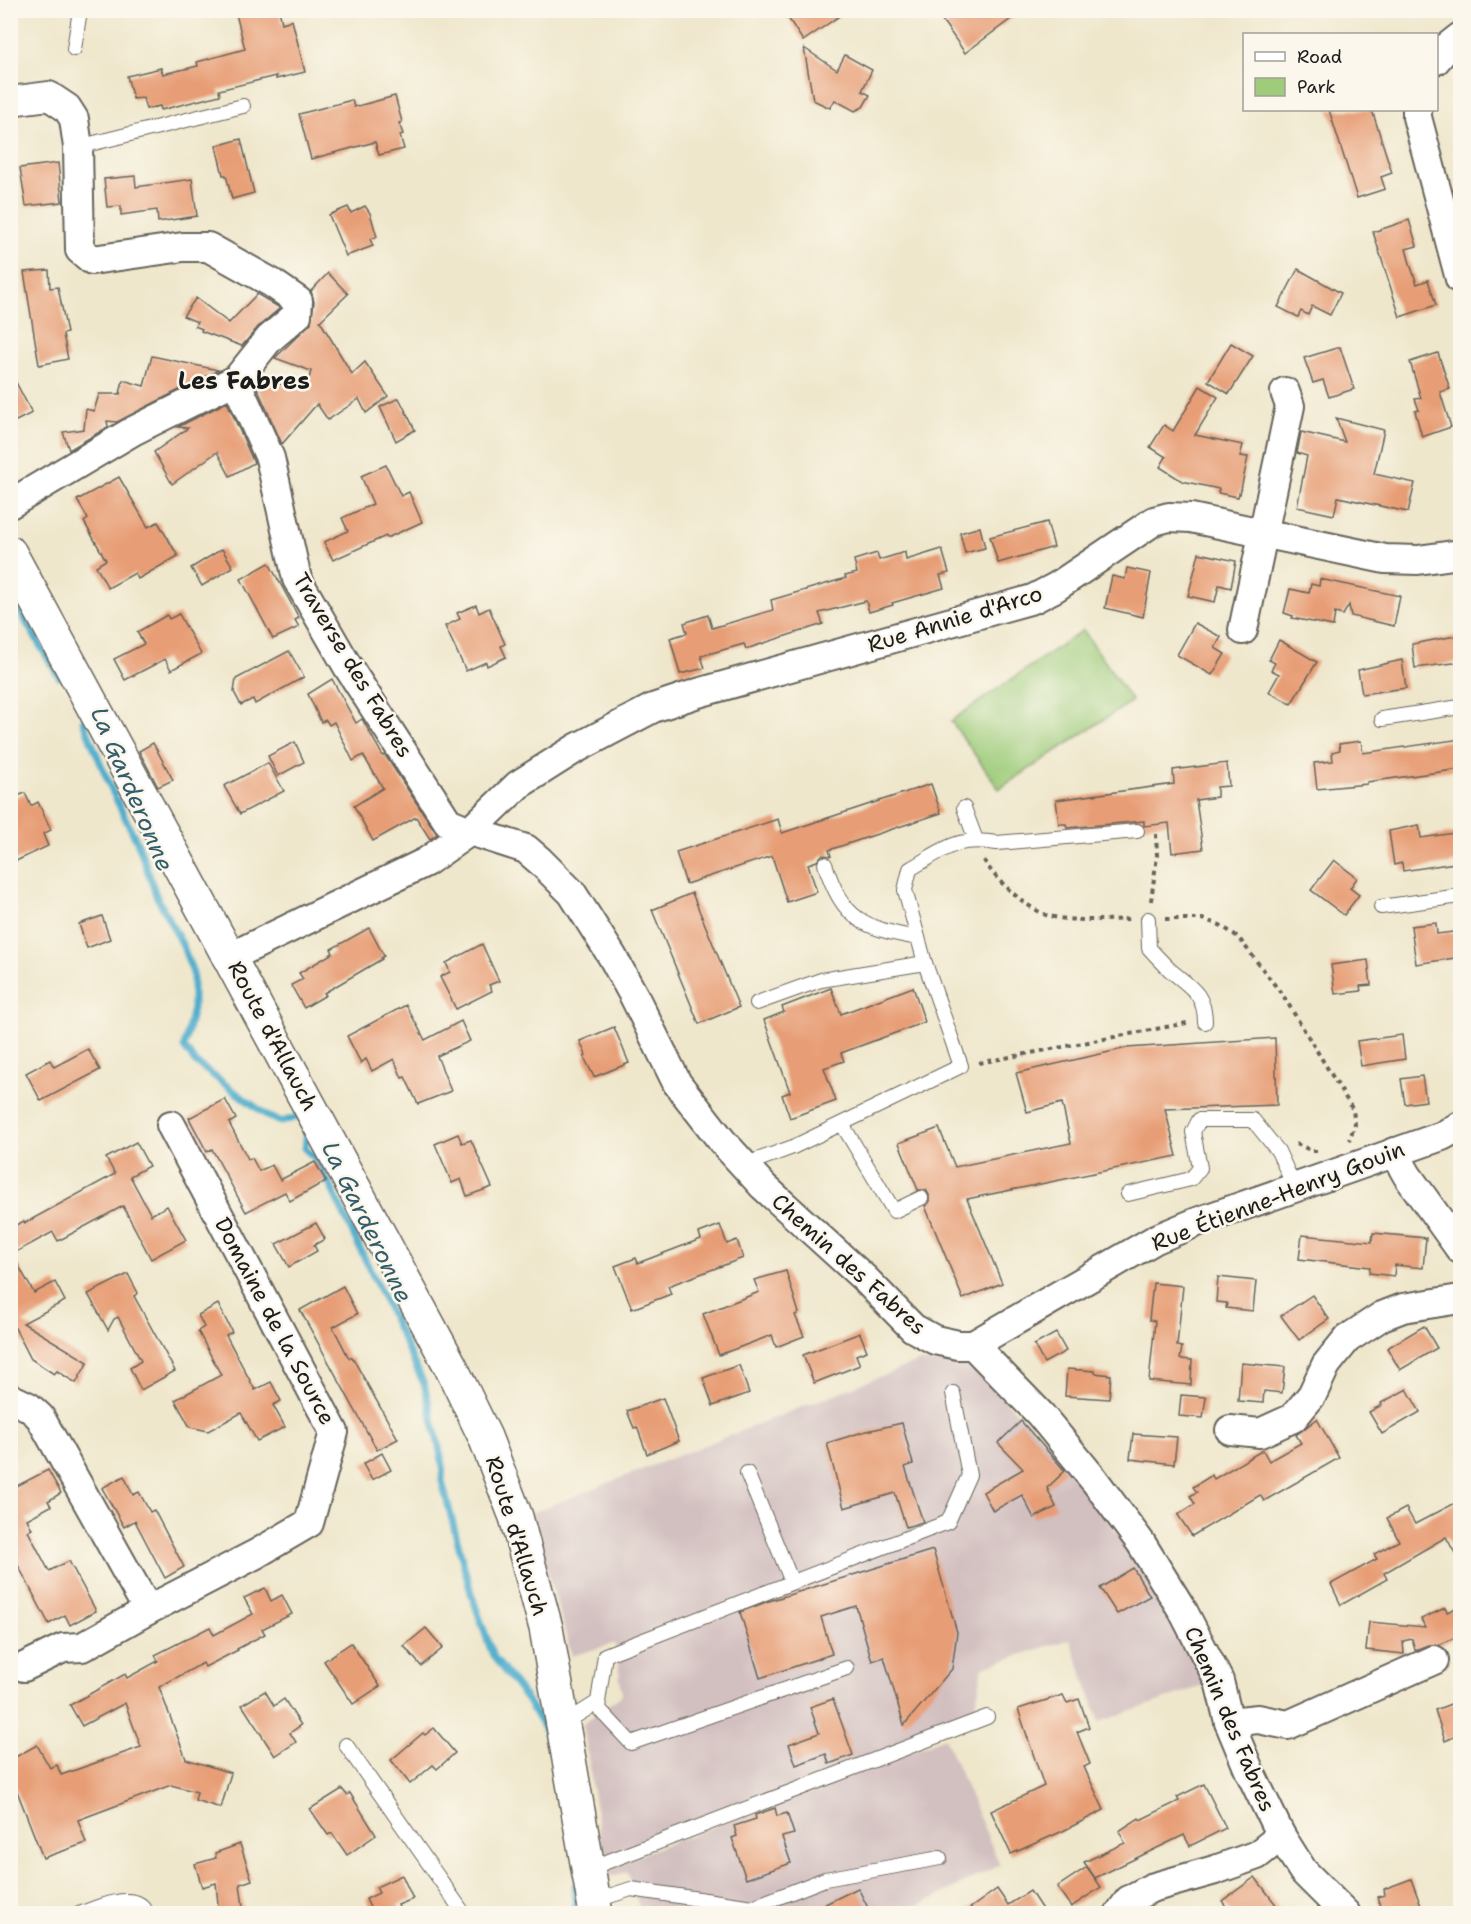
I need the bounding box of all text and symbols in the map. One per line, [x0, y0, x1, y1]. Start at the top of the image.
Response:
legend [1243, 33, 1438, 111]
text: Road [1297, 45, 1342, 69]
text: Park [1297, 75, 1336, 99]
district label: Les Fabres [178, 365, 310, 397]
street label: Traverse des Fabres [286, 567, 420, 763]
street label: Rue Annie d'Arco [864, 579, 1046, 659]
water label: La Garderonne [83, 702, 181, 876]
street label: Route d'Allauch [221, 956, 325, 1116]
street label: Rue Étienne-Henry Gouin [1147, 1134, 1409, 1258]
water label: La Garderonne [314, 1136, 420, 1308]
street label: Chemin des Fabres [766, 1187, 932, 1341]
street label: Domaine de la Source [208, 1212, 342, 1430]
street label: Route d'Allauch [479, 1452, 555, 1620]
street label: Chemin des Fabres [1178, 1622, 1282, 1816]

